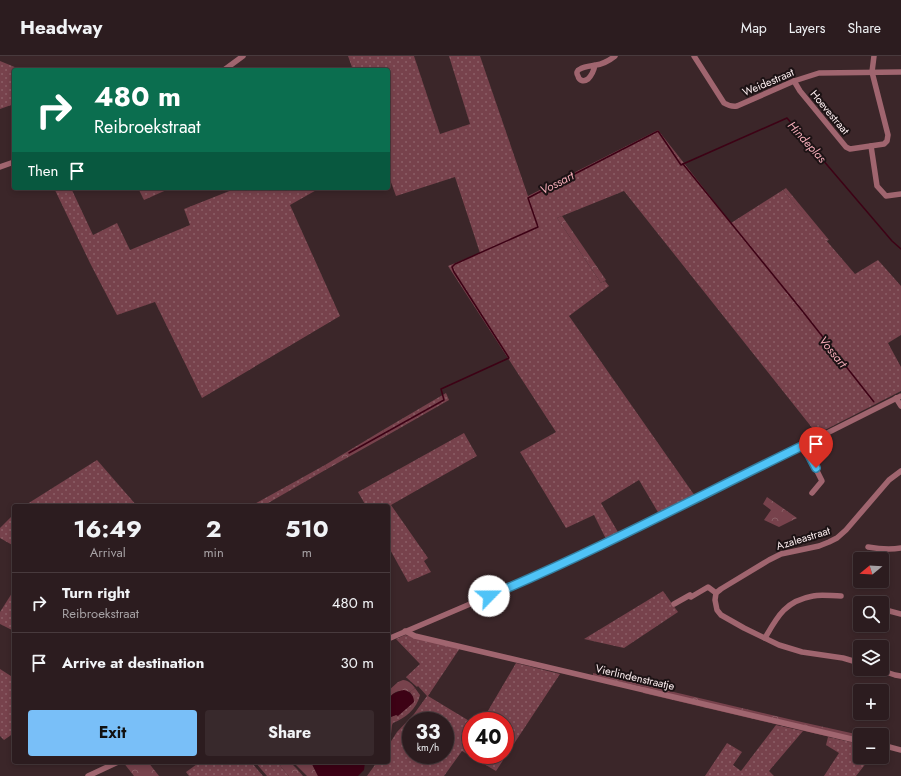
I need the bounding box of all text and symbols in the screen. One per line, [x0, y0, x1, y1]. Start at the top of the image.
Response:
text: Headway [20, 14, 102, 41]
text: Map [741, 18, 767, 38]
text: Layers [789, 18, 825, 38]
text: Share [847, 18, 881, 38]
street label: Weidestraat [740, 64, 797, 100]
text: 480 m [94, 76, 181, 117]
icon: right [28, 84, 80, 136]
street label: Hoevestraat [807, 86, 854, 138]
text: Reibroekstraat [94, 114, 201, 140]
water label: Hindeplas [783, 117, 831, 167]
text: Then [28, 160, 58, 182]
icon: arrive [66, 160, 88, 182]
water label: Vossart [537, 166, 578, 199]
water label: Vossart [815, 332, 852, 373]
pin [799, 427, 833, 468]
icon: arrive [805, 433, 827, 455]
text: 16:49 [73, 511, 142, 546]
text: 2 [206, 511, 221, 546]
text: 510 [285, 511, 329, 546]
street label: Azaleastraat [774, 522, 832, 554]
text: Arrival [90, 543, 126, 562]
text: min [203, 543, 224, 562]
text: m [302, 543, 312, 562]
north arrow [853, 552, 889, 588]
map controls [853, 552, 889, 764]
position arrow [468, 575, 510, 617]
text: Turn right [62, 582, 130, 604]
icon: right [28, 592, 50, 614]
text: 480 m [332, 592, 374, 614]
button: search [853, 596, 889, 632]
text: Reibroekstraat [62, 604, 139, 623]
button: layers [853, 640, 889, 676]
icon: arrive [28, 652, 50, 674]
text: Arrive at destination [62, 652, 204, 674]
text: 30 m [341, 652, 374, 674]
street label: Vierlindenstraatje [594, 660, 677, 694]
button: + [853, 684, 889, 720]
button: Exit [28, 710, 197, 756]
button: Share [205, 710, 374, 756]
speed limit sign: 40 [462, 712, 514, 764]
text: 33 [416, 718, 440, 747]
button: − [853, 728, 889, 764]
text: km/h [417, 740, 439, 755]

